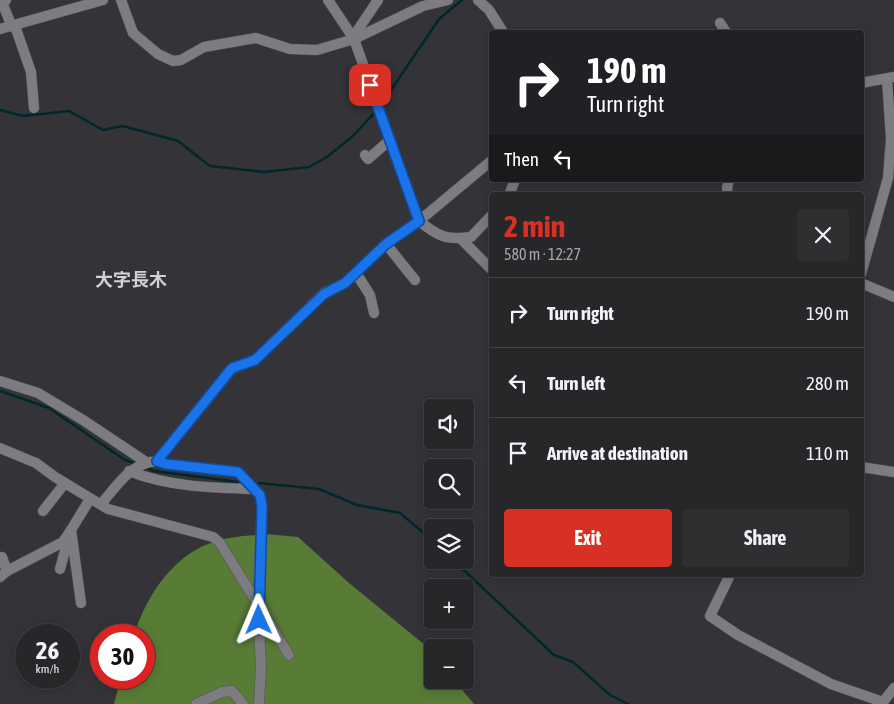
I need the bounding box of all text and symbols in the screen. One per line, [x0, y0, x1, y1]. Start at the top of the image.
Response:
icon: right [504, 50, 569, 115]
text: 190 m [587, 50, 666, 90]
pin [349, 64, 391, 106]
icon: arrive [356, 71, 384, 99]
text: Turn right [587, 91, 664, 117]
icon: left [549, 145, 577, 173]
text: Then [504, 148, 539, 170]
text: 2 min [504, 209, 565, 243]
button: close [797, 209, 849, 261]
text: 580 m · 12:27 [504, 245, 581, 263]
district label: 大字長木 [95, 269, 167, 290]
icon: right [504, 299, 532, 327]
text: Turn right [547, 302, 614, 324]
text: 190 m [806, 302, 849, 324]
icon: left [504, 369, 532, 397]
text: Turn left [547, 372, 605, 394]
text: 280 m [806, 372, 849, 394]
map controls [424, 399, 474, 689]
button: sound [424, 399, 474, 449]
icon: arrive [504, 439, 532, 467]
text: Arrive at destination [547, 442, 688, 464]
text: 110 m [806, 442, 849, 464]
button: search [424, 459, 474, 509]
button: Exit [504, 509, 672, 567]
button: Share [682, 509, 849, 567]
button: layers [424, 519, 474, 569]
button: + [424, 579, 474, 629]
position arrow [232, 593, 284, 645]
speed limit sign: 30 [90, 624, 155, 689]
text: 26 [36, 636, 59, 664]
button: − [424, 639, 474, 689]
text: km/h [36, 662, 59, 676]

